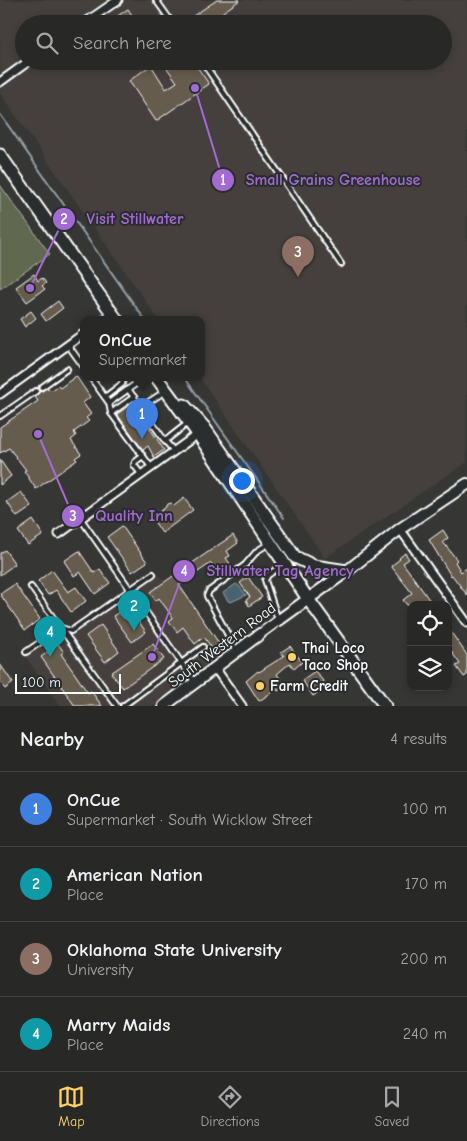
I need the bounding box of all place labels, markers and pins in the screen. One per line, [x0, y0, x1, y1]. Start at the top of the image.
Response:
callout: Small Grains Greenhouse [211, 164, 431, 195]
callout: Visit Stillwater [51, 203, 193, 234]
pin: 3 [282, 236, 314, 277]
pin: 1 [126, 398, 158, 439]
callout: Quality Inn [60, 500, 183, 531]
callout: Stillwater Tag Agency [172, 555, 364, 586]
pin: 2 [118, 590, 150, 631]
pin: 4 [34, 616, 66, 657]
place label: Thai Loco Taco Shop [302, 639, 368, 674]
marker: Thai Loco Taco Shop [286, 651, 298, 663]
place label: Farm Credit [270, 677, 349, 695]
marker: Farm Credit [254, 680, 266, 692]

